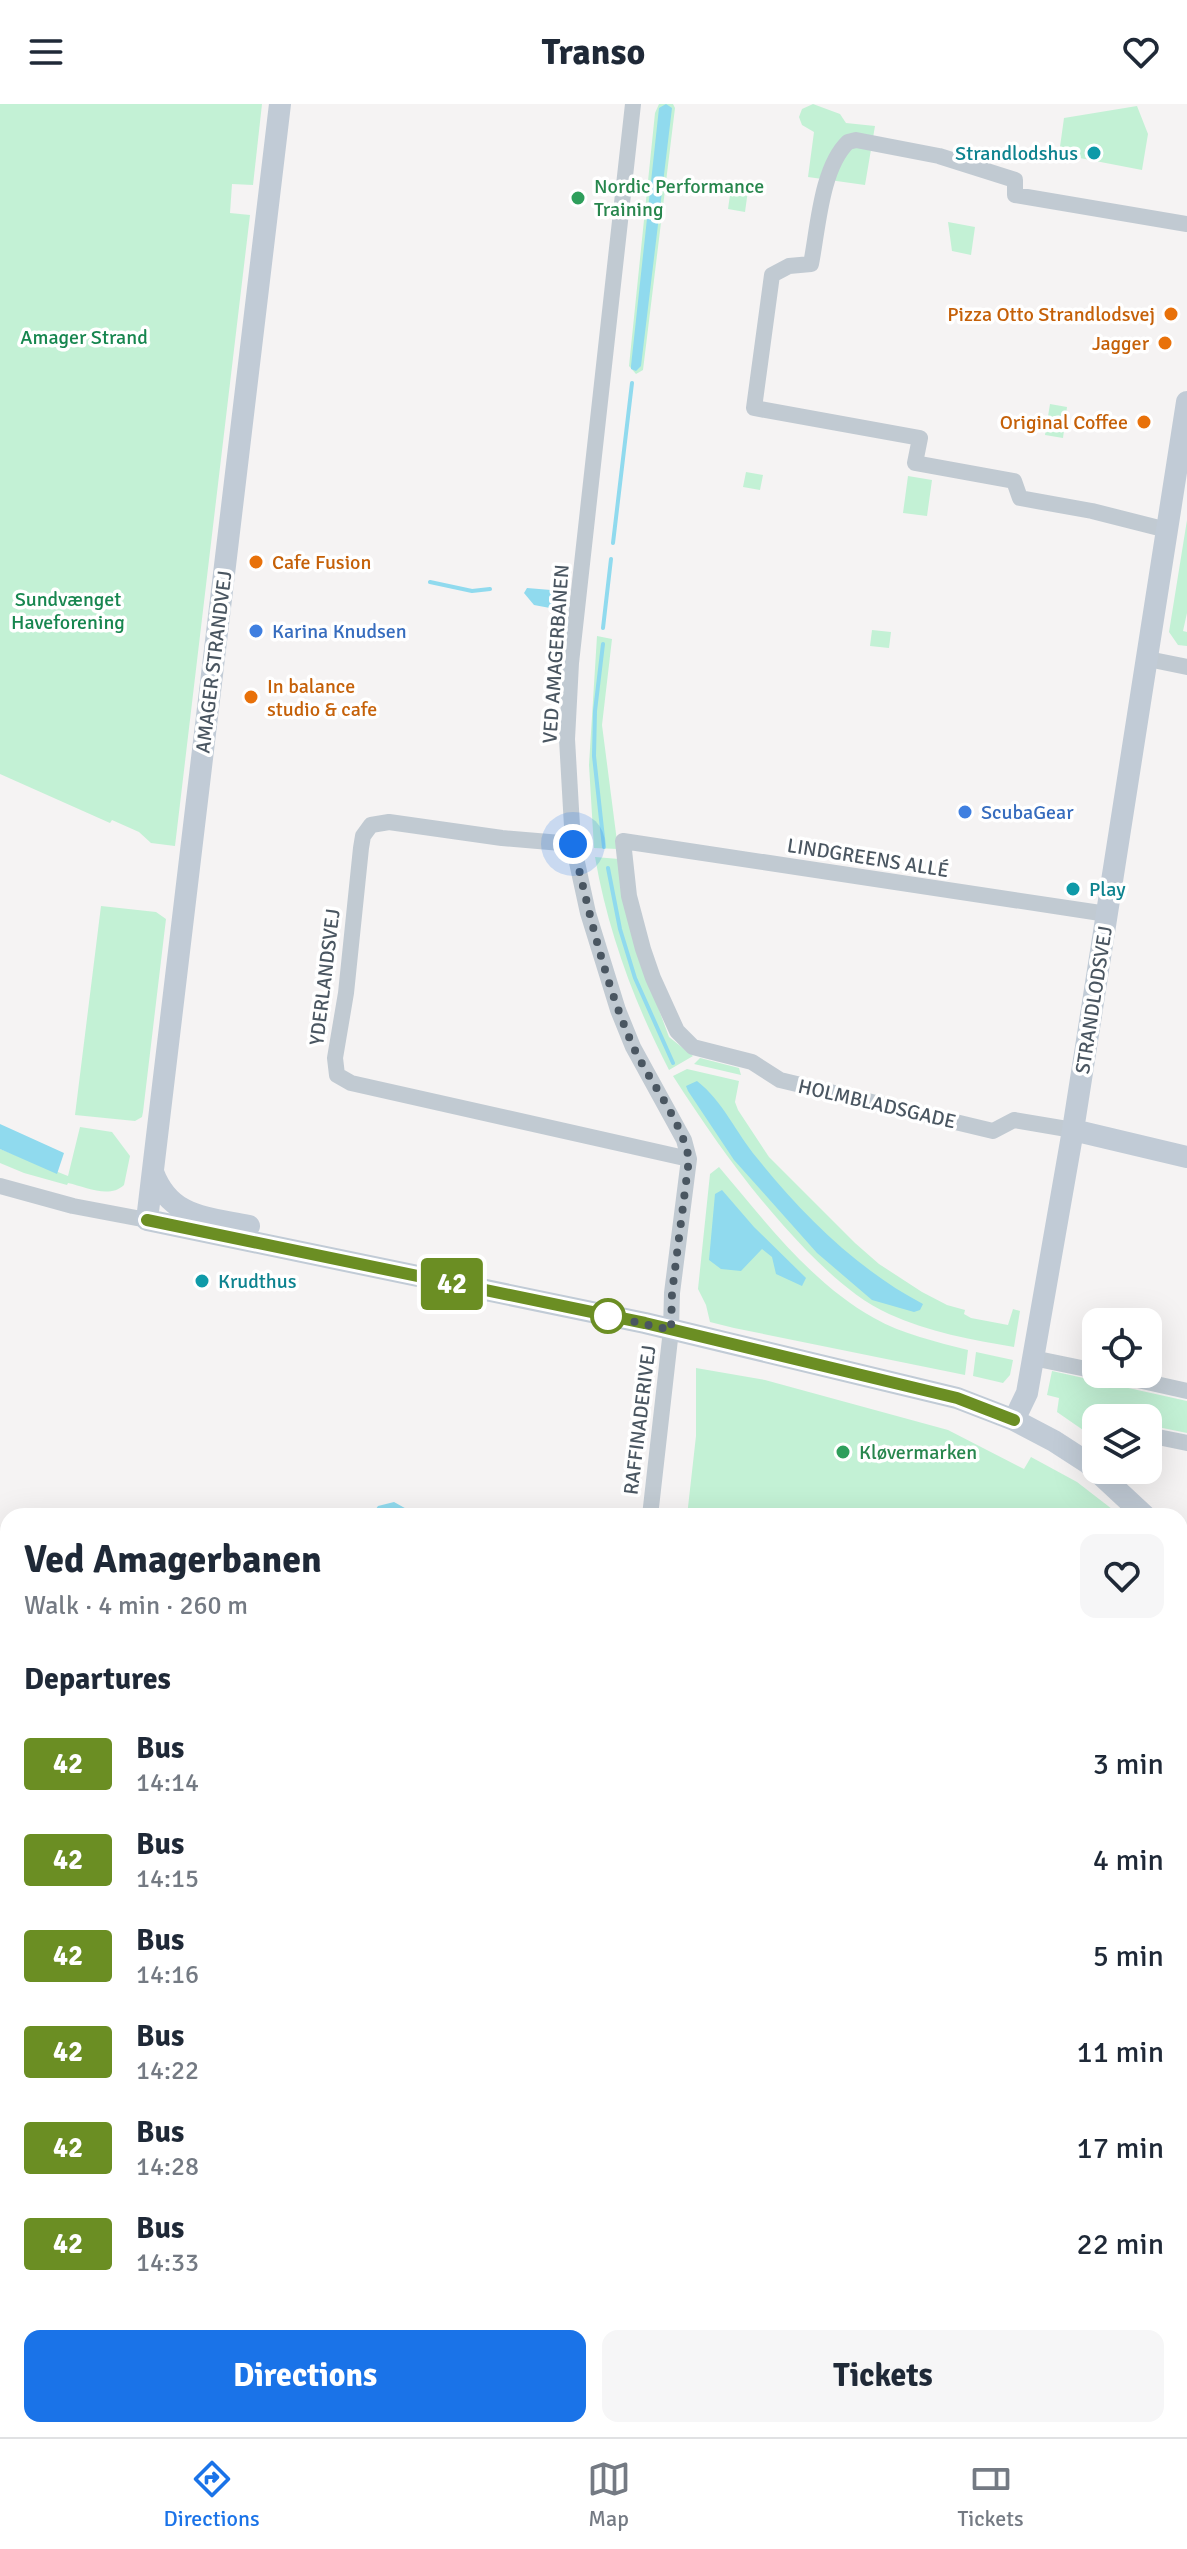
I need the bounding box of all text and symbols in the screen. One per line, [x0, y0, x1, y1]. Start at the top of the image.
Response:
icon: menu [24, 30, 68, 74]
text: Transo [542, 30, 645, 75]
icon: heart [1119, 30, 1163, 74]
place label: Strandlodshus [955, 141, 1078, 166]
marker: Strandlodshus [1085, 144, 1103, 162]
place label: Nordic Performance Training [594, 174, 764, 222]
marker: Nordic Performance Training [569, 189, 587, 207]
place label: Pizza Otto Strandlodsvej [947, 302, 1155, 327]
marker: Pizza Otto Strandlodsvej [1162, 305, 1180, 323]
park label: Amager Strand [20, 325, 148, 350]
place label: Jagger [1092, 331, 1150, 356]
marker: Jagger [1156, 334, 1174, 352]
place label: Original Coffee [1000, 410, 1128, 435]
marker: Original Coffee [1135, 413, 1153, 431]
place label: Cafe Fusion [272, 550, 371, 575]
marker: Cafe Fusion [247, 553, 265, 571]
street label: VED AMAGERBANEN [537, 564, 575, 744]
street label: AMAGER STRANDVEJ [190, 569, 238, 755]
park label: Sundvænget Haveforening [11, 587, 125, 635]
place label: Karina Knudsen [272, 619, 407, 644]
marker: Karina Knudsen [247, 622, 265, 640]
place label: In balance studio & cafe [267, 674, 377, 722]
marker: In balance studio & cafe [242, 688, 260, 706]
place label: ScubaGear [981, 800, 1074, 825]
marker: ScubaGear [956, 803, 974, 821]
your location [553, 824, 593, 864]
street label: LINDGREENS ALLÉ [785, 833, 951, 883]
place label: Play [1089, 877, 1126, 902]
marker: Play [1064, 880, 1082, 898]
street label: YDERLANDSVEJ [304, 907, 346, 1047]
street label: STRANDLODSVEJ [1070, 924, 1118, 1076]
street label: HOLMBLADSGADE [796, 1074, 958, 1134]
line badge: 42 [416, 1258, 488, 1310]
text: 42 [437, 1267, 467, 1301]
place label: Krudthus [218, 1269, 297, 1294]
marker: Krudthus [193, 1272, 211, 1290]
unlabelled marker [591, 1299, 625, 1333]
map controls [1082, 1308, 1162, 1484]
button: locate [1082, 1308, 1162, 1388]
street label: RAFFINADERIVEJ [618, 1344, 662, 1496]
button: layers [1082, 1404, 1162, 1484]
place label: Kløvermarken [859, 1440, 977, 1465]
marker: Kløvermarken [834, 1443, 852, 1461]
button: heart [1080, 1534, 1164, 1618]
text: Ved Amagerbanen [24, 1536, 322, 1583]
text: Walk · 4 min · 260 m [24, 1590, 248, 1622]
text: Departures [24, 1661, 171, 1698]
text: Bus [136, 1730, 184, 1767]
text: 3 min [1093, 1746, 1164, 1783]
text: 42 [53, 1747, 83, 1781]
text: 14:14 [136, 1767, 199, 1799]
text: Bus [136, 1826, 184, 1863]
text: 4 min [1093, 1842, 1164, 1879]
text: 42 [53, 1843, 83, 1877]
text: 14:15 [136, 1863, 199, 1895]
text: Bus [136, 1922, 184, 1959]
text: 5 min [1093, 1938, 1164, 1975]
text: 42 [53, 1939, 83, 1973]
text: 14:16 [136, 1959, 199, 1991]
text: Bus [136, 2018, 184, 2055]
text: 11 min [1077, 2034, 1164, 2071]
text: 42 [53, 2035, 83, 2069]
text: 14:22 [136, 2055, 199, 2087]
text: Bus [136, 2114, 184, 2151]
text: 17 min [1077, 2130, 1164, 2167]
text: 42 [53, 2131, 83, 2165]
text: 14:28 [136, 2151, 199, 2183]
text: Bus [136, 2210, 184, 2247]
text: 22 min [1077, 2226, 1164, 2263]
text: 42 [53, 2227, 83, 2261]
text: 14:33 [136, 2247, 199, 2279]
button: Directions [24, 2330, 586, 2422]
button: Tickets [602, 2330, 1164, 2422]
tab: Directions [163, 2457, 260, 2532]
tab: Map [587, 2457, 631, 2532]
tab: Tickets [957, 2457, 1024, 2532]

